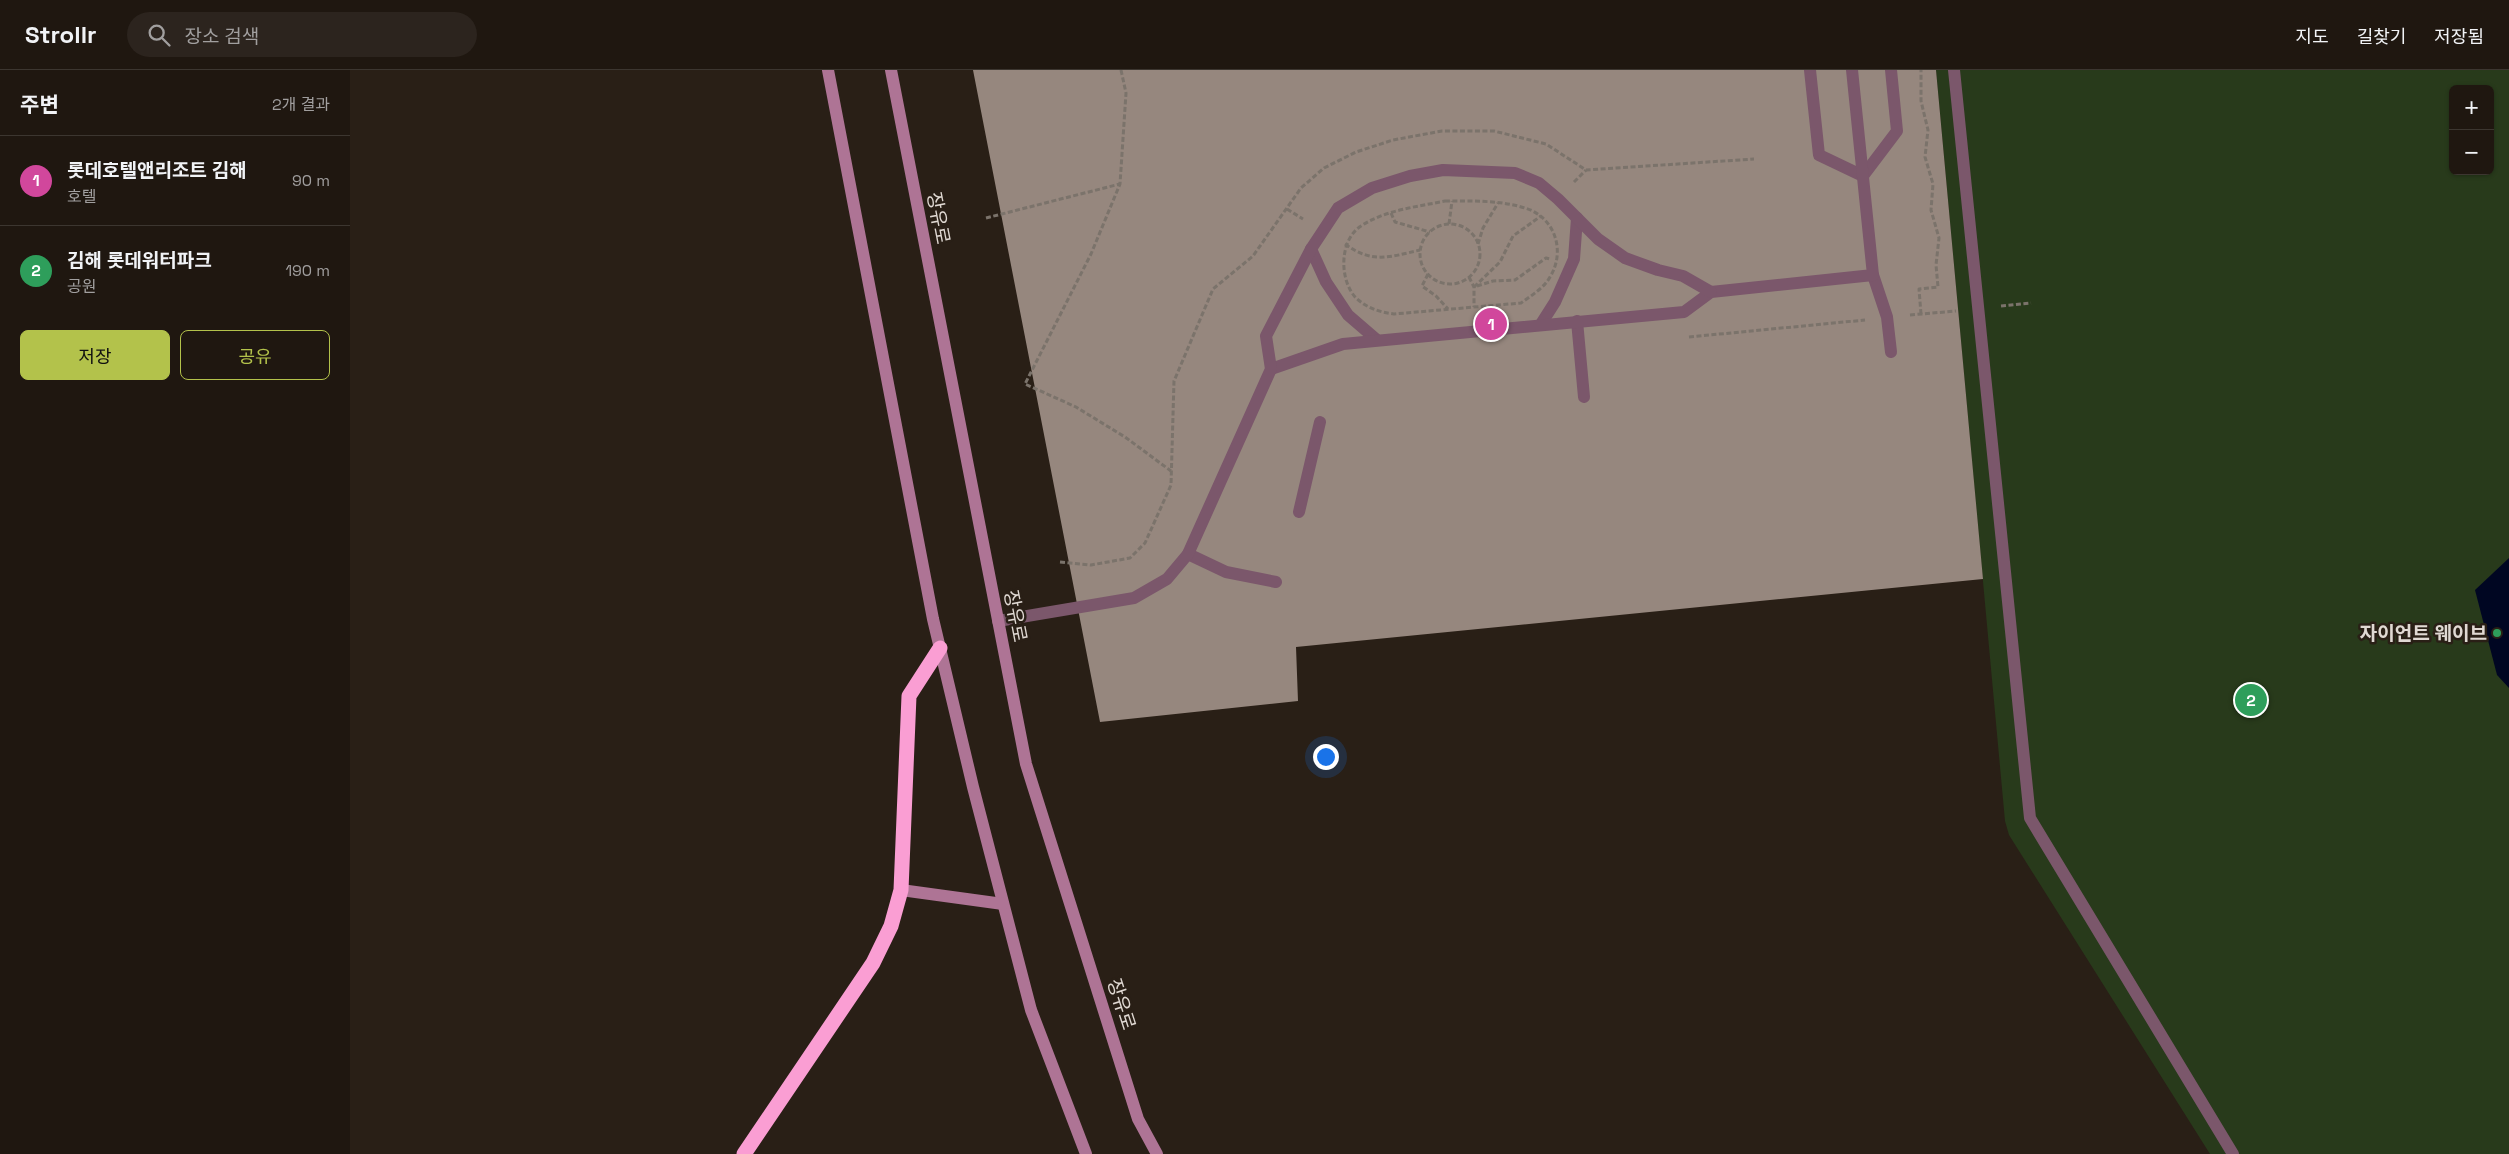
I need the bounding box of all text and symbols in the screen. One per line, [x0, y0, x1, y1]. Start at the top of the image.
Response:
search box [127, 12, 477, 57]
text: Strollr [25, 19, 97, 50]
icon: search [145, 21, 173, 49]
text: 장소 검색 [185, 24, 259, 49]
text: 지도 [2296, 25, 2329, 48]
text: 길찾기 [2357, 25, 2406, 48]
text: 저장됨 [2434, 25, 2484, 48]
map controls [2449, 85, 2494, 175]
button: + [2449, 85, 2494, 130]
text: 주변 [20, 91, 59, 118]
text: 2개 결과 [272, 94, 330, 115]
button: − [2449, 130, 2494, 175]
text: 롯데호텔앤리조트 김해 [67, 158, 247, 183]
text: 1 [32, 170, 40, 191]
text: 90 m [292, 170, 330, 191]
text: 호텔 [67, 186, 96, 207]
street label: 장유로 [921, 190, 956, 246]
text: 김해 롯데워터파크 [67, 248, 212, 273]
text: 2 [31, 260, 41, 281]
text: 190 m [285, 260, 330, 281]
text: 공원 [67, 276, 96, 297]
pin: 1 [1475, 305, 1507, 343]
button: 저장 [20, 330, 170, 380]
button: 공유 [180, 330, 330, 380]
street label: 장유로 [998, 588, 1033, 644]
place label: 자이언트 웨이브 [2360, 621, 2487, 646]
marker: 자이언트 웨이브 [2491, 627, 2503, 639]
pin: 2 [2235, 681, 2267, 719]
your location [1313, 744, 1339, 770]
street label: 장유로 [1102, 975, 1142, 1033]

